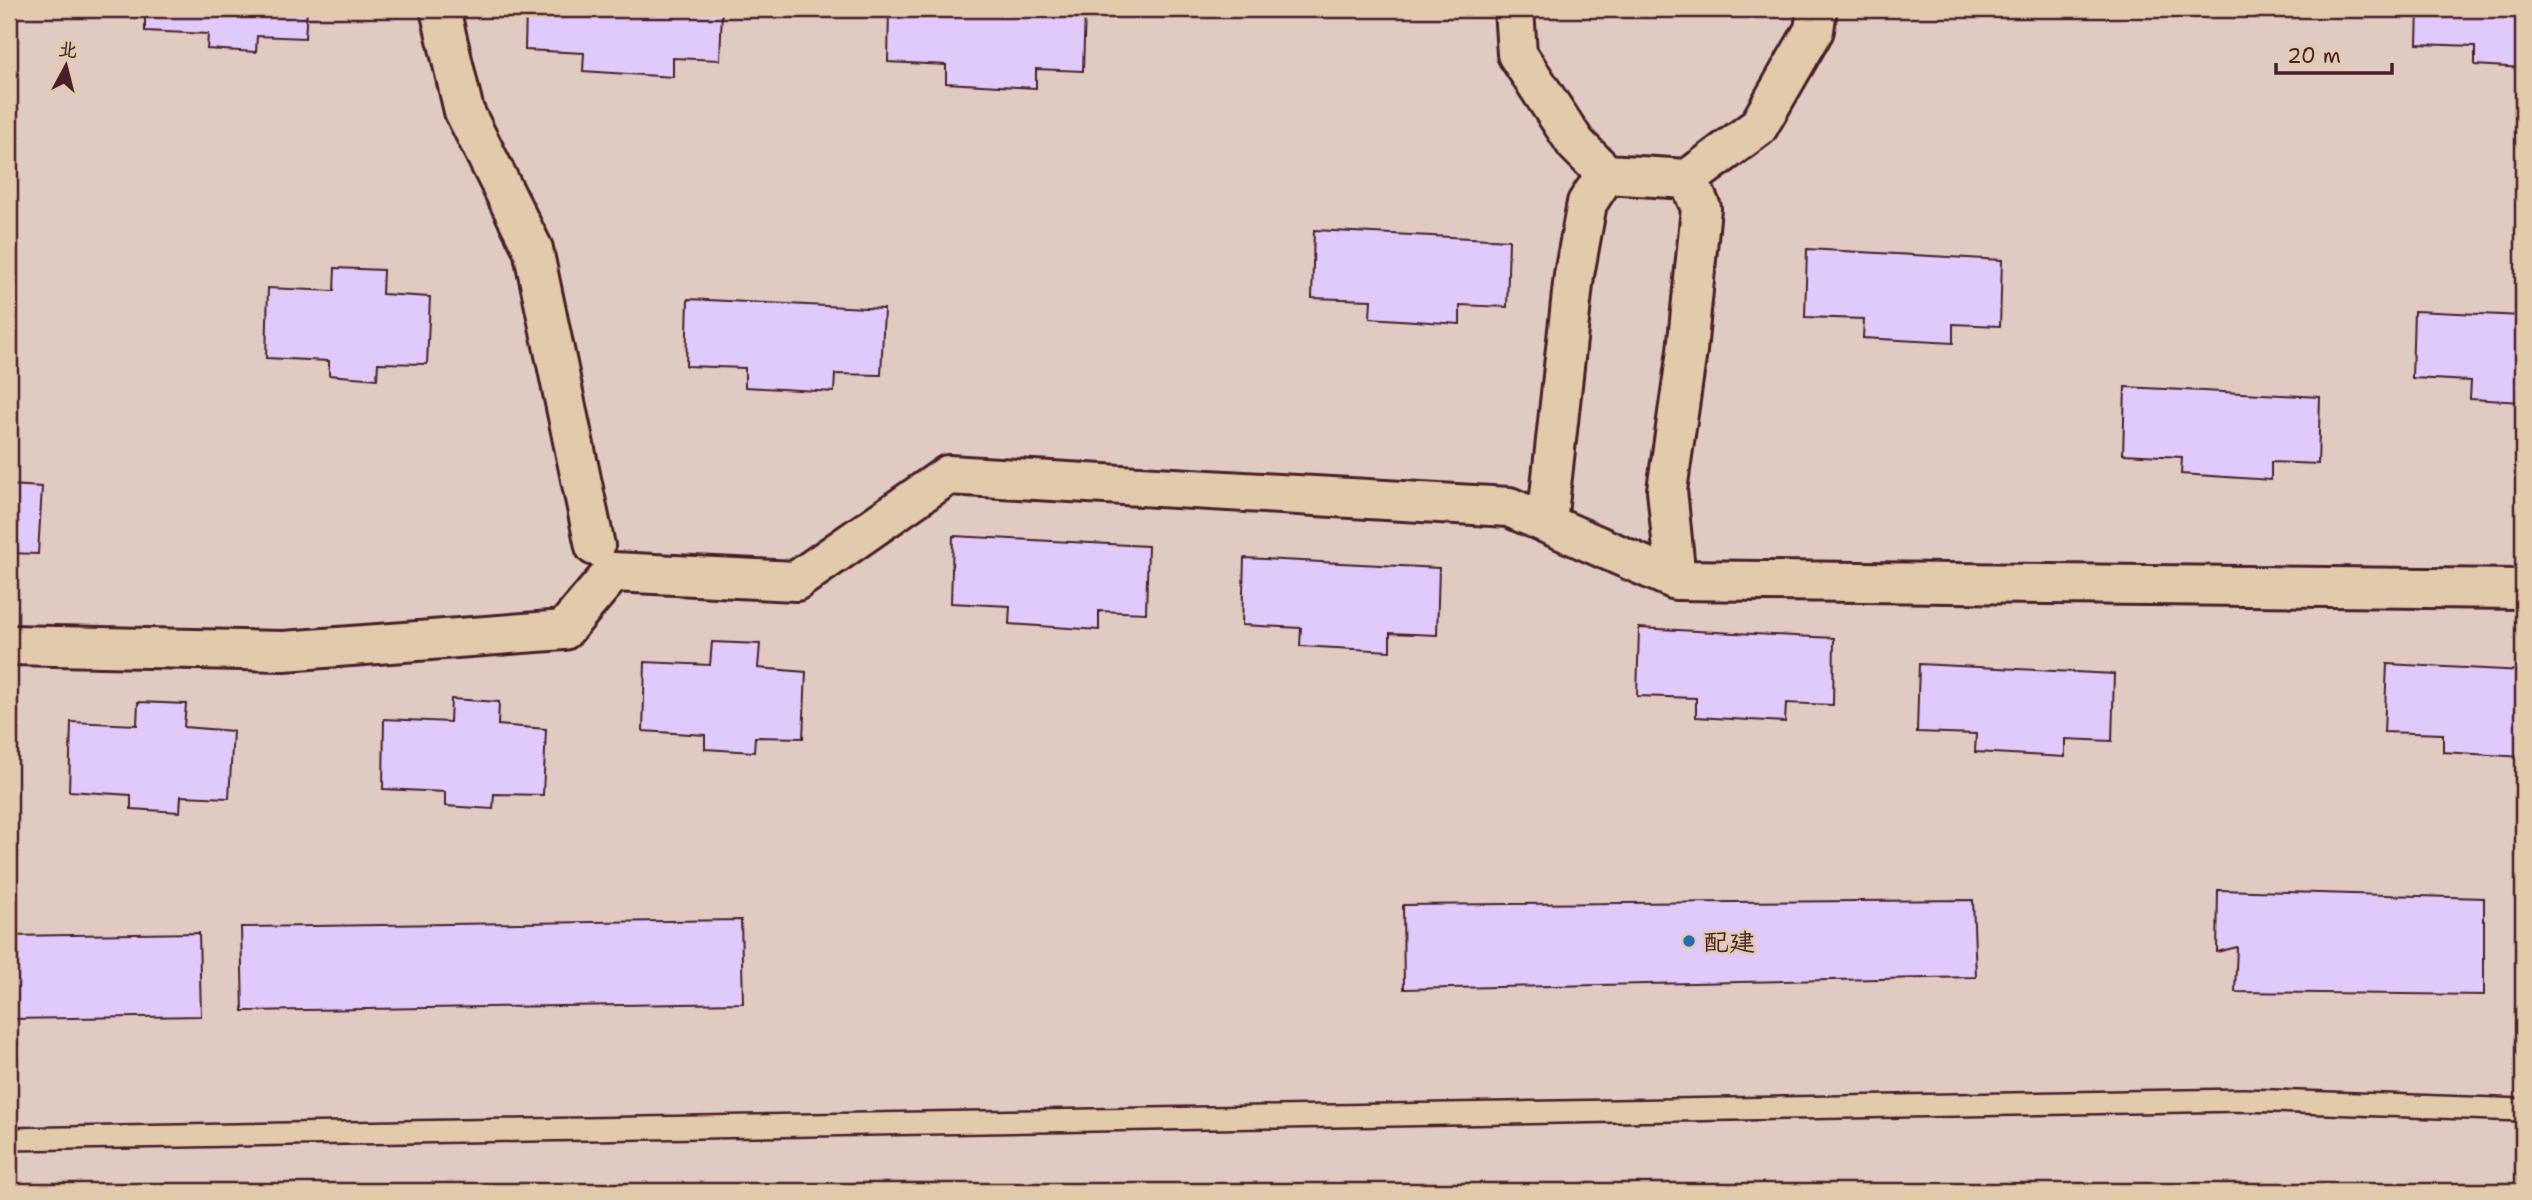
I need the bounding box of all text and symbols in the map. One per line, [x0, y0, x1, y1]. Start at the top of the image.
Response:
north arrow [32, 32, 102, 102]
scale bar [2276, 32, 2392, 76]
text: 北 [57, 36, 79, 63]
text: 20 m [2287, 42, 2341, 70]
place label: 配建 [1703, 924, 1755, 959]
marker: 配建 [1681, 933, 1697, 949]

